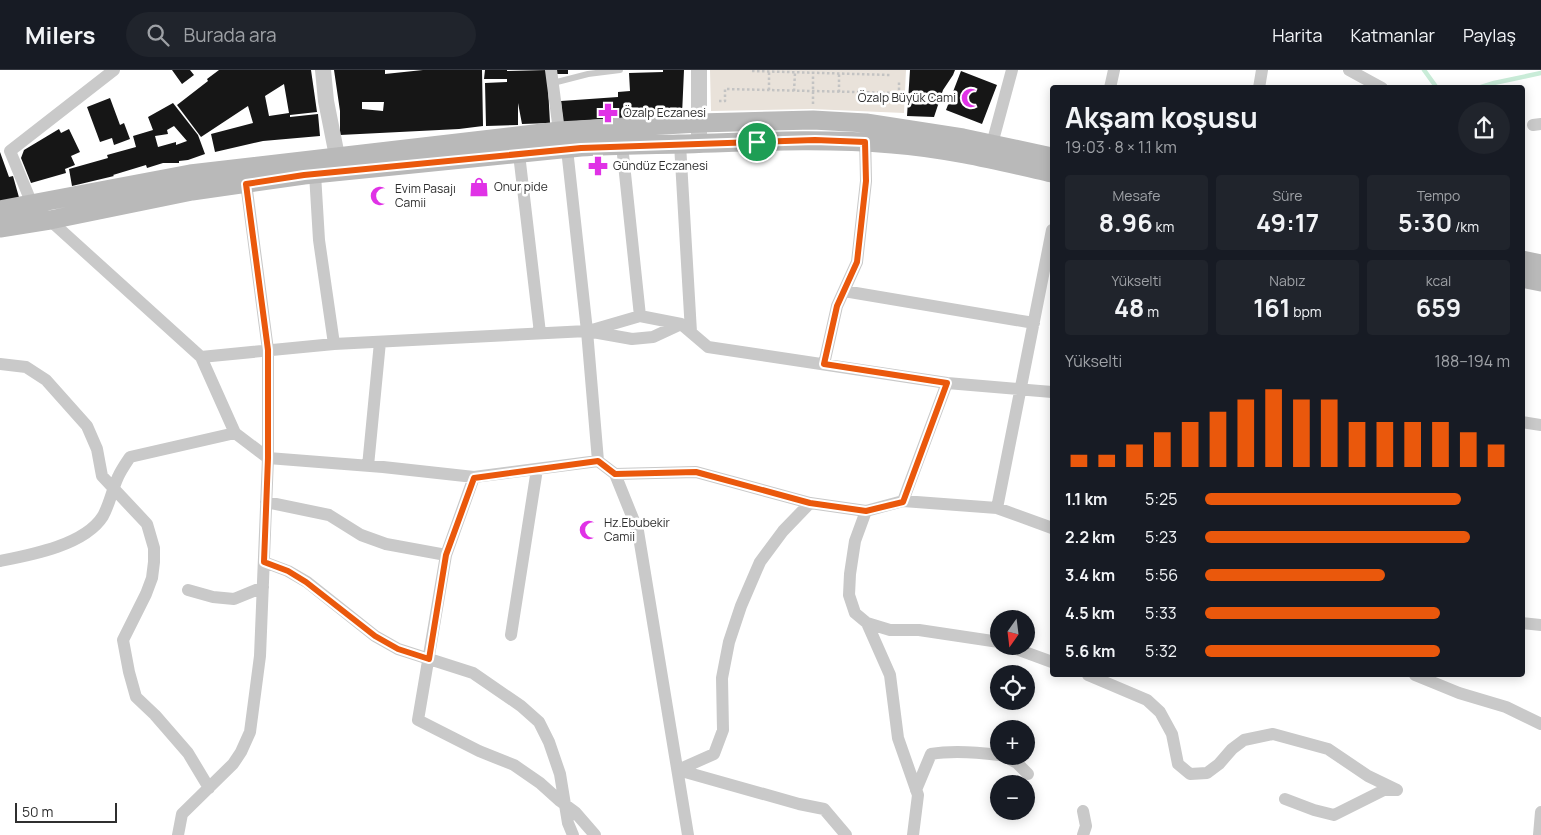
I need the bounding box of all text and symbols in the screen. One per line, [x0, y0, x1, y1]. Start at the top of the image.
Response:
search box [126, 12, 476, 57]
text: Milers [25, 18, 96, 51]
icon: search [144, 21, 172, 49]
text: Burada ara [184, 22, 277, 48]
text: Harita [1272, 23, 1322, 47]
text: Katmanlar [1350, 23, 1435, 47]
text: Paylaş [1463, 23, 1516, 47]
mosque icon: Özalp Büyük Cami [960, 87, 982, 109]
place label: Özalp Büyük Cami [858, 89, 956, 106]
text: Akşam koşusu [1065, 98, 1258, 136]
pharmacy icon: Özalp Eczanesi [597, 102, 619, 124]
button: share [1458, 102, 1510, 154]
place label: Özalp Eczanesi [623, 104, 706, 121]
pin [736, 121, 778, 163]
icon: arrive [743, 128, 771, 156]
text: 19:03 · 8 × 1.1 km [1065, 136, 1177, 158]
pharmacy icon: Gündüz Eczanesi [587, 155, 609, 177]
place label: Gündüz Eczanesi [613, 157, 708, 174]
shop icon: Onur pide [468, 176, 490, 198]
place label: Onur pide [494, 178, 548, 195]
place label: Evim Pasajı Camii [395, 180, 456, 211]
mosque icon: Evim Pasajı Camii [369, 185, 391, 207]
text: Mesafe [1113, 186, 1160, 205]
text: Süre [1272, 186, 1303, 205]
text: Tempo [1417, 186, 1460, 205]
text: 8.96 [1099, 205, 1153, 240]
text: 49:17 [1256, 205, 1319, 240]
text: 5:30 [1398, 205, 1452, 240]
text: km [1153, 217, 1174, 236]
text: /km [1452, 217, 1479, 236]
text: Yükselti [1111, 271, 1162, 290]
text: Nabız [1269, 271, 1306, 290]
text: kcal [1426, 271, 1451, 290]
text: 48 [1114, 290, 1144, 325]
text: 161 [1253, 290, 1290, 325]
text: 659 [1416, 290, 1461, 325]
text: m [1144, 302, 1159, 321]
text: bpm [1290, 302, 1322, 321]
text: Yükselti [1065, 350, 1122, 372]
text: 188–194 m [1434, 350, 1510, 372]
text: 1.1 km [1065, 488, 1108, 510]
text: 5:25 [1145, 488, 1177, 510]
place label: Hz.Ebubekir Camii [604, 514, 671, 545]
mosque icon: Hz.Ebubekir Camii [578, 519, 600, 541]
text: 2.2 km [1065, 526, 1115, 548]
text: 5:23 [1145, 526, 1177, 548]
text: 3.4 km [1065, 564, 1115, 586]
text: 5:56 [1145, 564, 1178, 586]
text: 4.5 km [1065, 602, 1115, 624]
text: 5:33 [1145, 602, 1177, 624]
north arrow [990, 610, 1035, 655]
map controls [990, 610, 1035, 820]
text: 5.6 km [1065, 640, 1115, 662]
text: 5:32 [1145, 640, 1177, 662]
button: locate [990, 665, 1035, 710]
button: + [990, 720, 1035, 765]
button: − [990, 775, 1035, 820]
scale bar [15, 800, 118, 823]
text: 50 m [22, 802, 53, 821]

